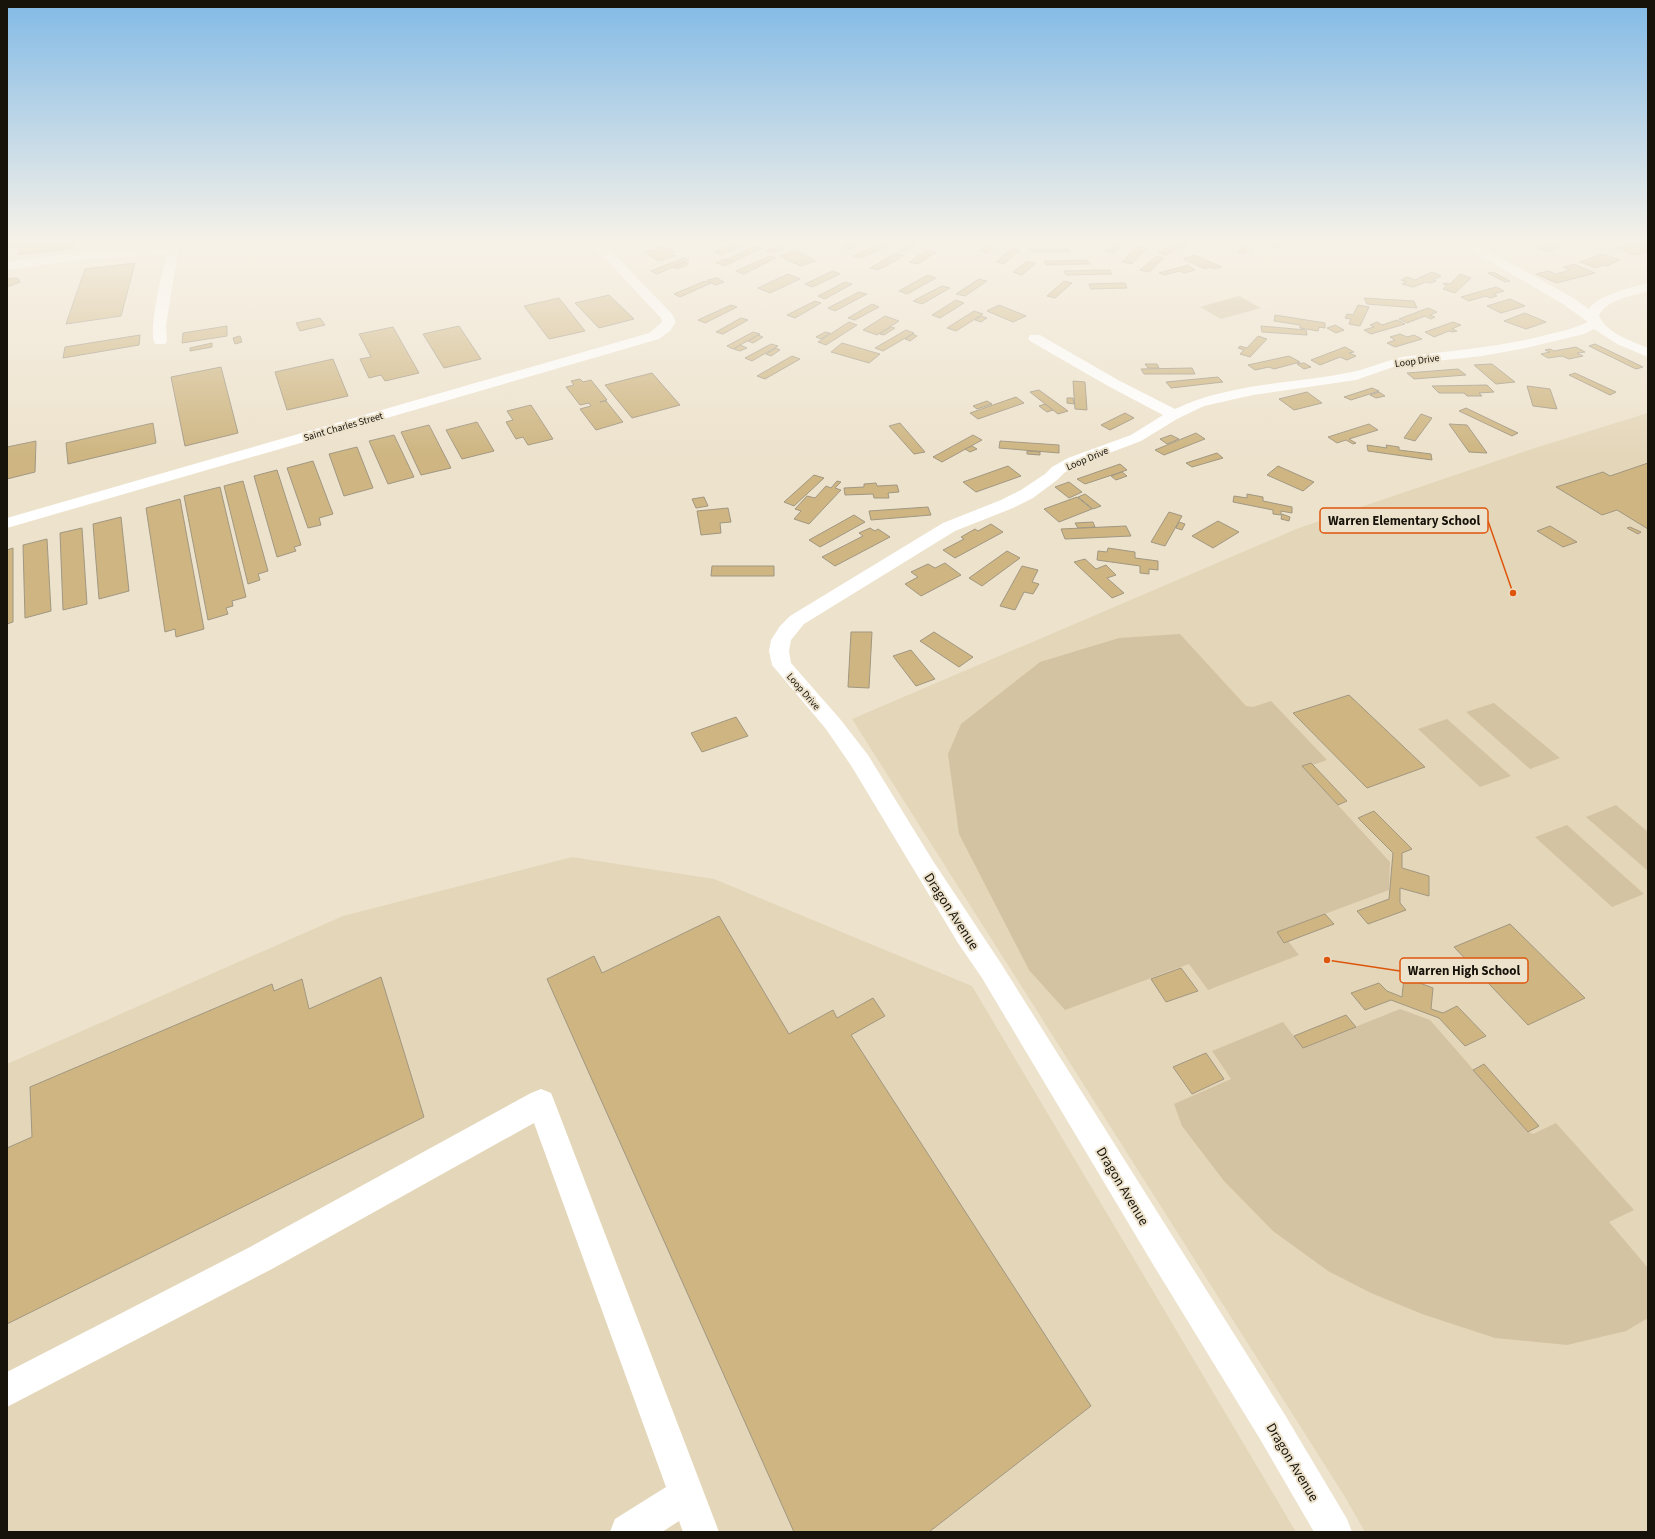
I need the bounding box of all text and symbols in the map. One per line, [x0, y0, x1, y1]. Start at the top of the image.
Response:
street label: Loop Drive [1394, 351, 1440, 371]
street label: Saint Charles Street [302, 409, 385, 445]
street label: Loop Drive [1064, 444, 1111, 474]
callout: Warren Elementary School [1320, 508, 1488, 533]
text: Warren Elementary School [1328, 512, 1480, 530]
street label: Loop Drive [783, 670, 823, 713]
street label: Dragon Avenue [919, 869, 984, 954]
callout: Warren High School [1400, 958, 1528, 983]
text: Warren High School [1408, 962, 1521, 980]
street label: Dragon Avenue [1091, 1144, 1153, 1230]
street label: Dragon Avenue [1261, 1420, 1323, 1506]

